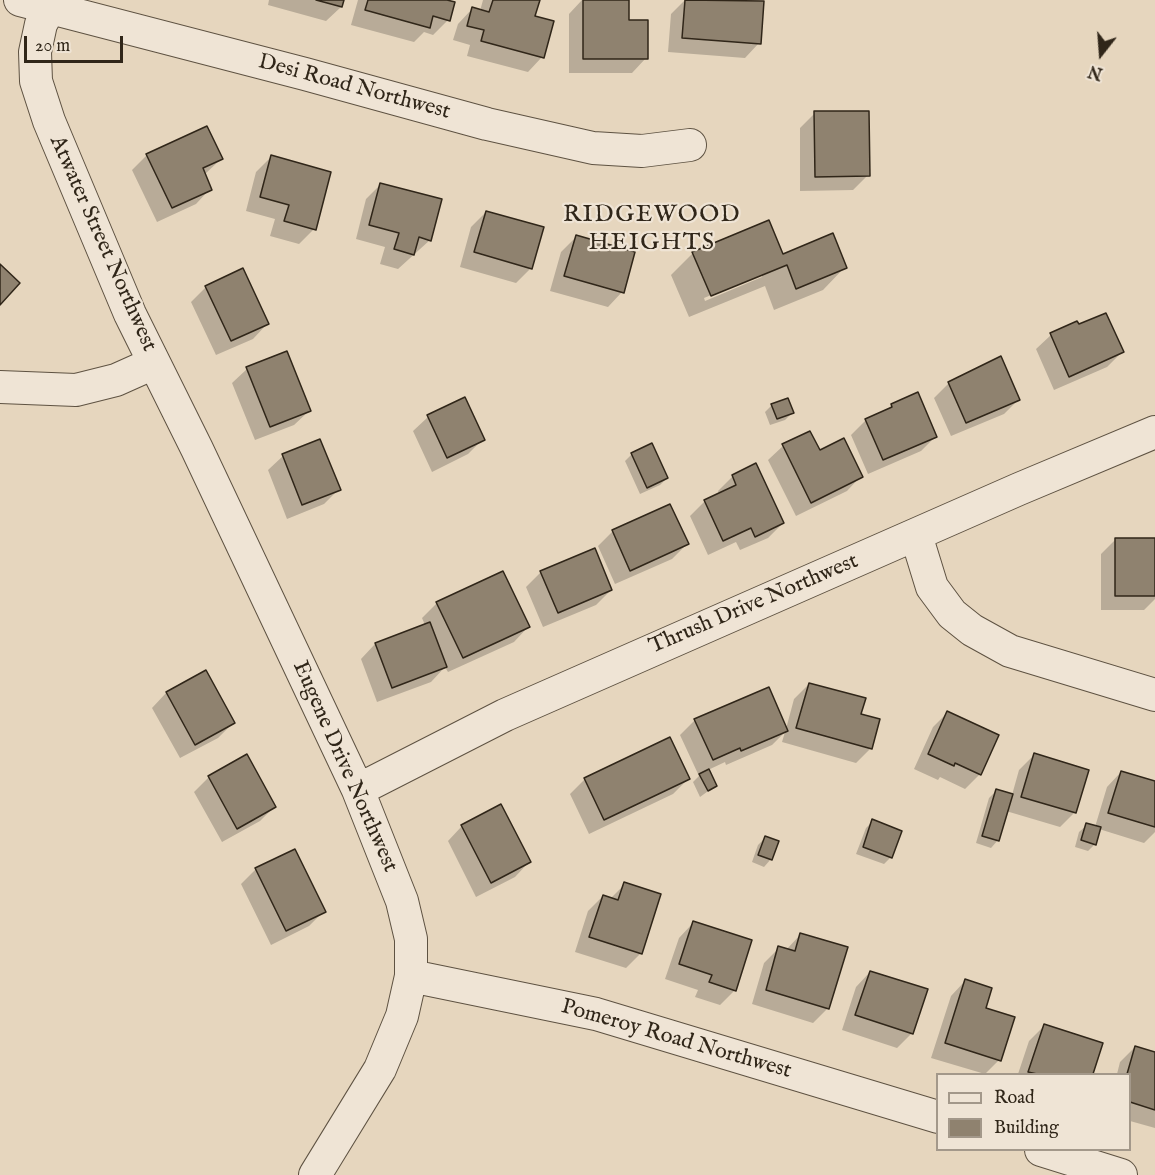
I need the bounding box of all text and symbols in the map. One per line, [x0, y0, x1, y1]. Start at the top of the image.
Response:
scale bar [27, 24, 126, 62]
north arrow [1071, 24, 1131, 84]
text: 20 m [35, 35, 70, 58]
street label: Desi Road Northwest [255, 50, 453, 126]
text: N [1086, 60, 1105, 83]
street label: Atwater Street Northwest [42, 132, 162, 356]
district label: RIDGEWOOD HEIGHTS [563, 202, 741, 258]
street label: Thrush Drive Northwest [645, 549, 863, 661]
street label: Eugene Drive Northwest [286, 657, 402, 877]
street label: Pomeroy Road Northwest [558, 995, 794, 1085]
legend [936, 1073, 1131, 1151]
text: Road [994, 1087, 1035, 1110]
text: Building [994, 1117, 1059, 1140]

